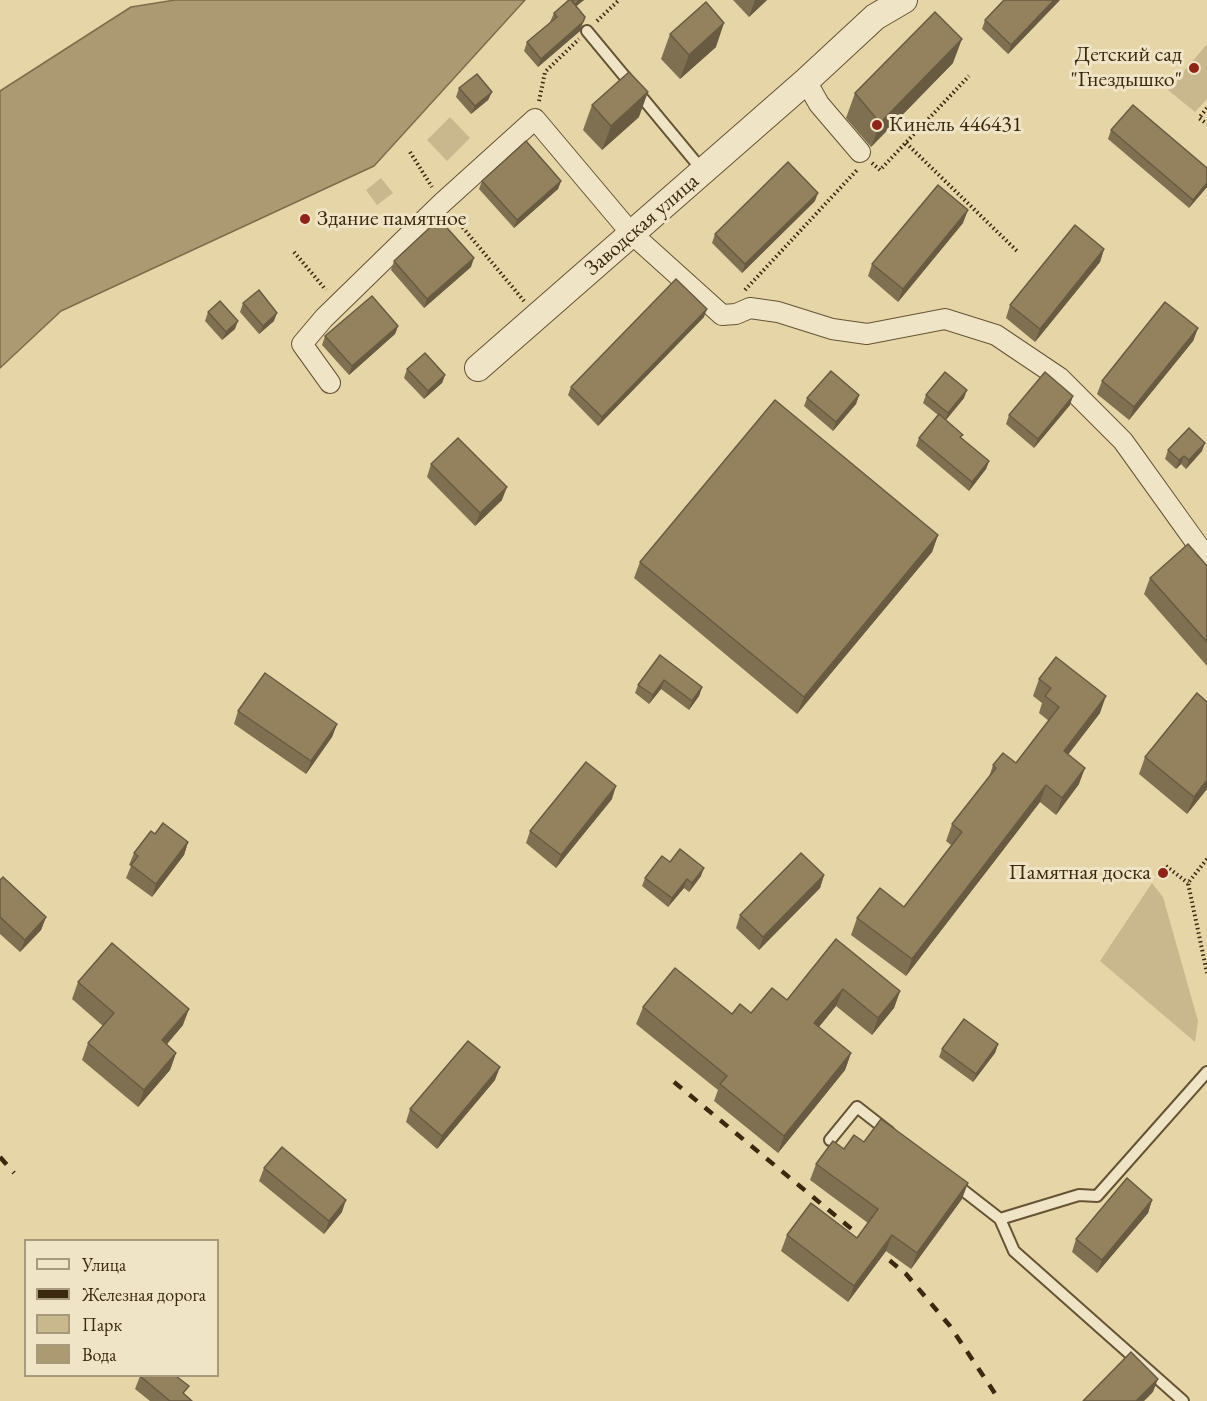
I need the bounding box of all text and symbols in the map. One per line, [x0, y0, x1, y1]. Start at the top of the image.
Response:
place label: Детский сад "Гнездышко" [1071, 42, 1182, 94]
marker: Детский сад "Гнездышко" [1187, 61, 1201, 75]
place label: Кинель 446431 [889, 112, 1022, 138]
marker: Кинель 446431 [870, 118, 884, 132]
street label: Заводская улица [579, 168, 705, 282]
place label: Здание памятное [317, 206, 466, 232]
marker: Здание памятное [298, 212, 312, 226]
place label: Памятная доска [1008, 860, 1151, 886]
marker: Памятная доска [1156, 866, 1170, 880]
legend [24, 1239, 219, 1377]
text: Улица [82, 1253, 126, 1276]
text: Железная дорога [82, 1283, 206, 1306]
text: Парк [82, 1313, 122, 1336]
text: Вода [82, 1343, 116, 1366]

